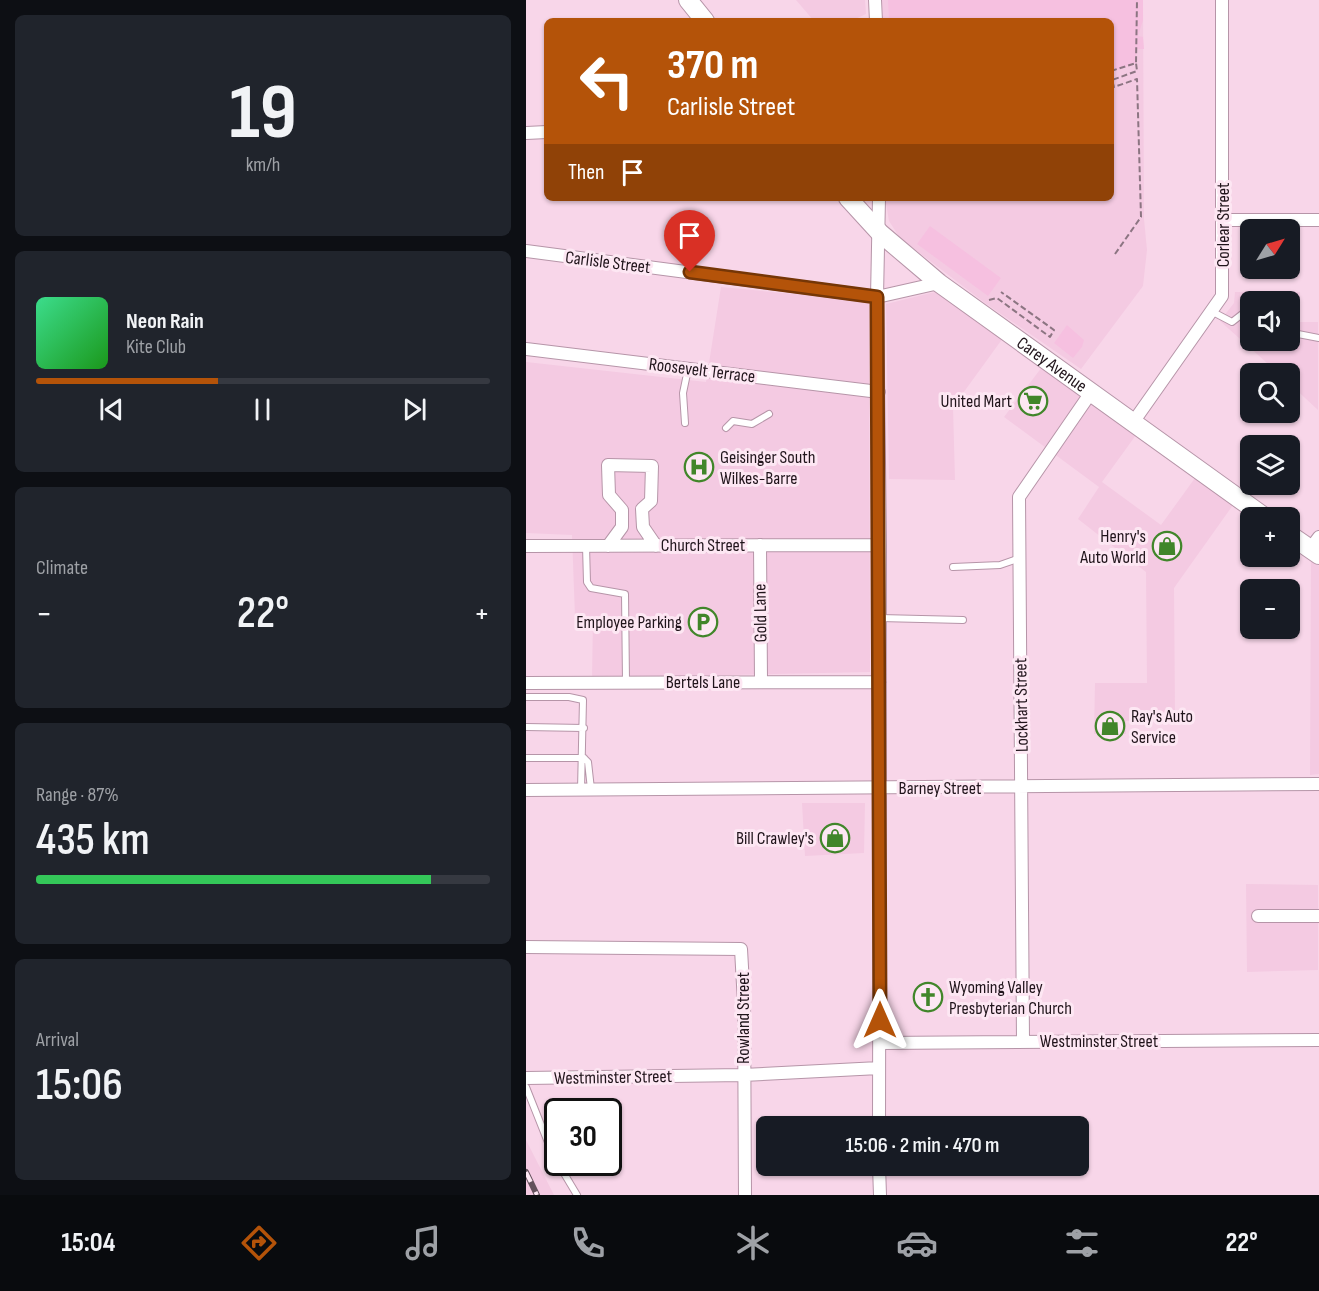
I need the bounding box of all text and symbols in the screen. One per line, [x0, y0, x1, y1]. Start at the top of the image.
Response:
text: 370 m [667, 40, 758, 91]
icon: left [568, 42, 646, 120]
text: 19 [229, 67, 297, 160]
text: Carlisle Street [667, 91, 795, 123]
text: km/h [246, 153, 280, 177]
icon: arrive [616, 156, 649, 189]
text: Then [568, 159, 604, 186]
street label: Corlear Street [1213, 182, 1234, 267]
pin [664, 210, 715, 272]
icon: arrive [673, 219, 706, 252]
north arrow [1240, 219, 1300, 279]
map controls [1240, 219, 1300, 639]
street label: Carlisle Street [564, 247, 652, 278]
button: sound [1240, 291, 1300, 351]
text: Neon Rain [126, 308, 204, 335]
street label: Carey Avenue [1013, 332, 1091, 397]
text: Kite Club [126, 335, 186, 359]
street label: Roosevelt Terrace [648, 354, 756, 387]
button: search [1240, 363, 1300, 423]
supermarket icon: United Mart [1017, 385, 1049, 417]
place label: United Mart [941, 391, 1013, 412]
icon: previous [95, 393, 128, 426]
icon: pause [246, 393, 279, 426]
icon: next [398, 393, 431, 426]
button: layers [1240, 435, 1300, 495]
place label: Geisinger South Wilkes-Barre [720, 447, 815, 489]
hospital icon: Geisinger South Wilkes-Barre [683, 451, 715, 483]
button: + [1240, 507, 1300, 567]
place label: Henry's Auto World [1079, 526, 1146, 568]
shop icon: Henry's Auto World [1151, 530, 1183, 562]
street label: Church Street [661, 535, 746, 556]
text: Climate [36, 556, 88, 580]
button: − [1240, 579, 1300, 639]
street label: Gold Lane [749, 583, 772, 643]
text: 22° [237, 586, 289, 641]
text: − [36, 594, 52, 634]
text: + [474, 594, 490, 634]
parking icon: Employee Parking [687, 606, 719, 638]
place label: Employee Parking [576, 612, 682, 633]
street label: Lockhart Street [1010, 657, 1033, 752]
street label: Bertels Lane [666, 672, 740, 693]
place label: Ray's Auto Service [1131, 706, 1193, 748]
shop icon: Ray's Auto Service [1094, 710, 1126, 742]
street label: Barney Street [899, 778, 982, 799]
text: Range · 87% [36, 783, 119, 807]
text: 435 km [36, 813, 150, 868]
shop icon: Bill Crawley's [819, 822, 851, 854]
place label: Bill Crawley's [736, 828, 814, 849]
street label: Rowland Street [733, 972, 754, 1064]
place label: Wyoming Valley Presbyterian Church [949, 977, 1072, 1019]
church icon: Wyoming Valley Presbyterian Church [912, 981, 944, 1013]
position arrow [848, 988, 912, 1052]
text: Arrival [36, 1028, 79, 1052]
street label: Westminster Street [1040, 1031, 1159, 1052]
text: 15:06 [36, 1058, 123, 1113]
street label: Westminster Street [554, 1066, 673, 1089]
speed limit sign: 30 [544, 1098, 622, 1176]
text: 15:06 · 2 min · 470 m [846, 1132, 999, 1159]
icon: directions [238, 1222, 280, 1264]
icon: music [402, 1222, 444, 1264]
icon: phone [567, 1222, 609, 1264]
icon: climate [732, 1222, 774, 1264]
icon: car [896, 1222, 938, 1264]
icon: filters [1061, 1222, 1103, 1264]
text: 15:04 [61, 1227, 115, 1259]
text: 22° [1225, 1227, 1258, 1259]

